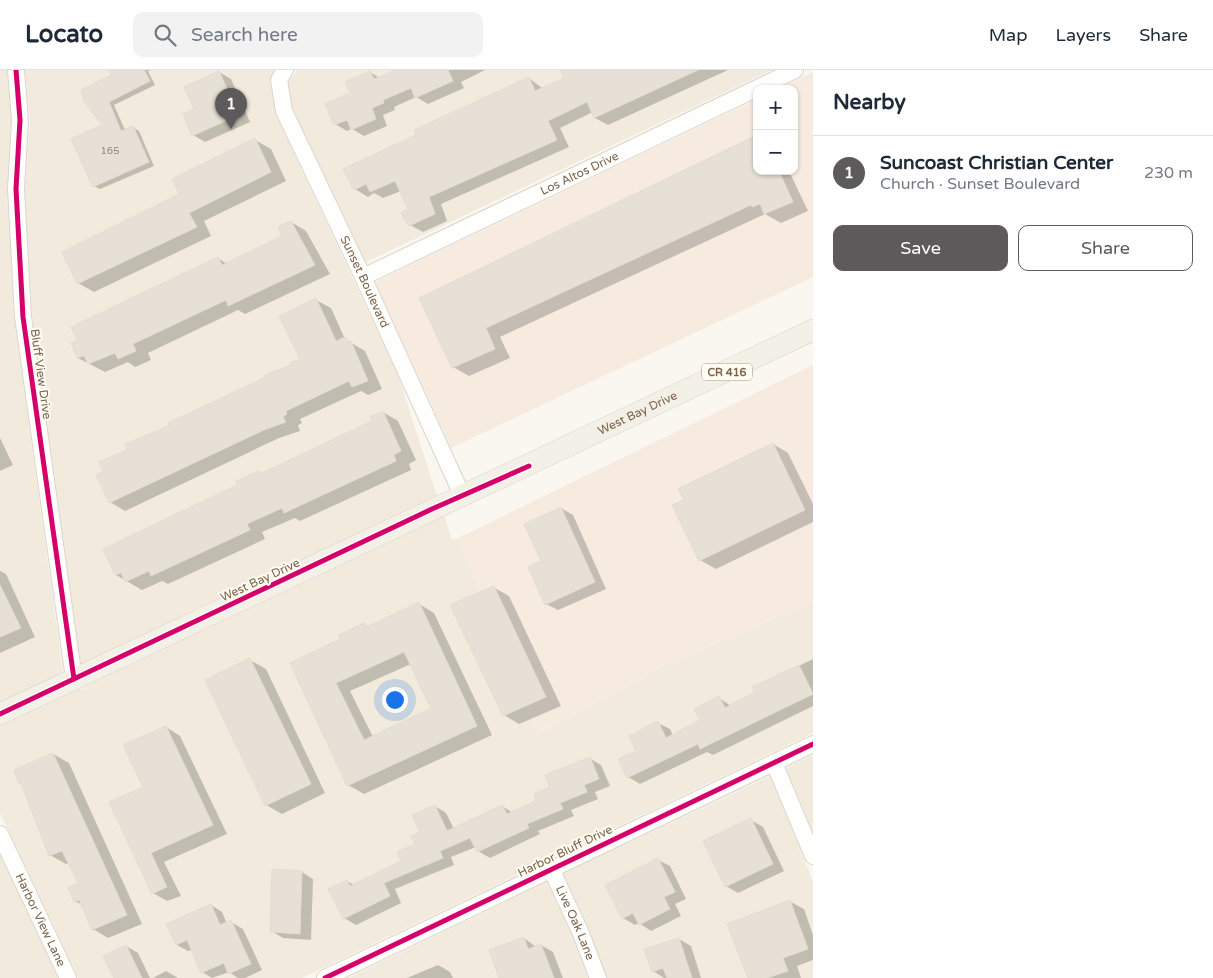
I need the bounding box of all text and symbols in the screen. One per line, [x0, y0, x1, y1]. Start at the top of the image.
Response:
search box [133, 12, 483, 57]
text: Locato [25, 20, 103, 49]
icon: search [151, 21, 179, 49]
text: Search here [191, 24, 298, 46]
text: Map [989, 24, 1028, 46]
text: Layers [1056, 24, 1111, 46]
text: Share [1139, 24, 1188, 46]
map controls [753, 85, 798, 175]
button: + [753, 85, 798, 130]
pin: 1 [215, 88, 247, 129]
text: Nearby [833, 90, 906, 115]
button: − [753, 130, 798, 175]
house number: 165 [101, 145, 119, 157]
street label: Los Altos Drive [538, 148, 621, 198]
text: Suncoast Christian Center [880, 152, 1113, 174]
text: 1 [844, 163, 854, 183]
text: 230 m [1144, 163, 1193, 183]
text: Church · Sunset Boulevard [880, 174, 1080, 194]
button: Save [833, 225, 1008, 271]
button: Share [1018, 225, 1193, 271]
street label: Sunset Boulevard [337, 234, 392, 330]
street label: Bluff View Drive [28, 328, 54, 420]
road number: CR 416 [702, 364, 752, 380]
street label: West Bay Drive [596, 388, 680, 438]
street label: West Bay Drive [218, 555, 302, 604]
your location [382, 687, 408, 713]
street label: Harbor Bluff Drive [515, 822, 615, 880]
street label: Harbor View Lane [13, 871, 69, 969]
street label: Live Oak Lane [553, 883, 598, 962]

